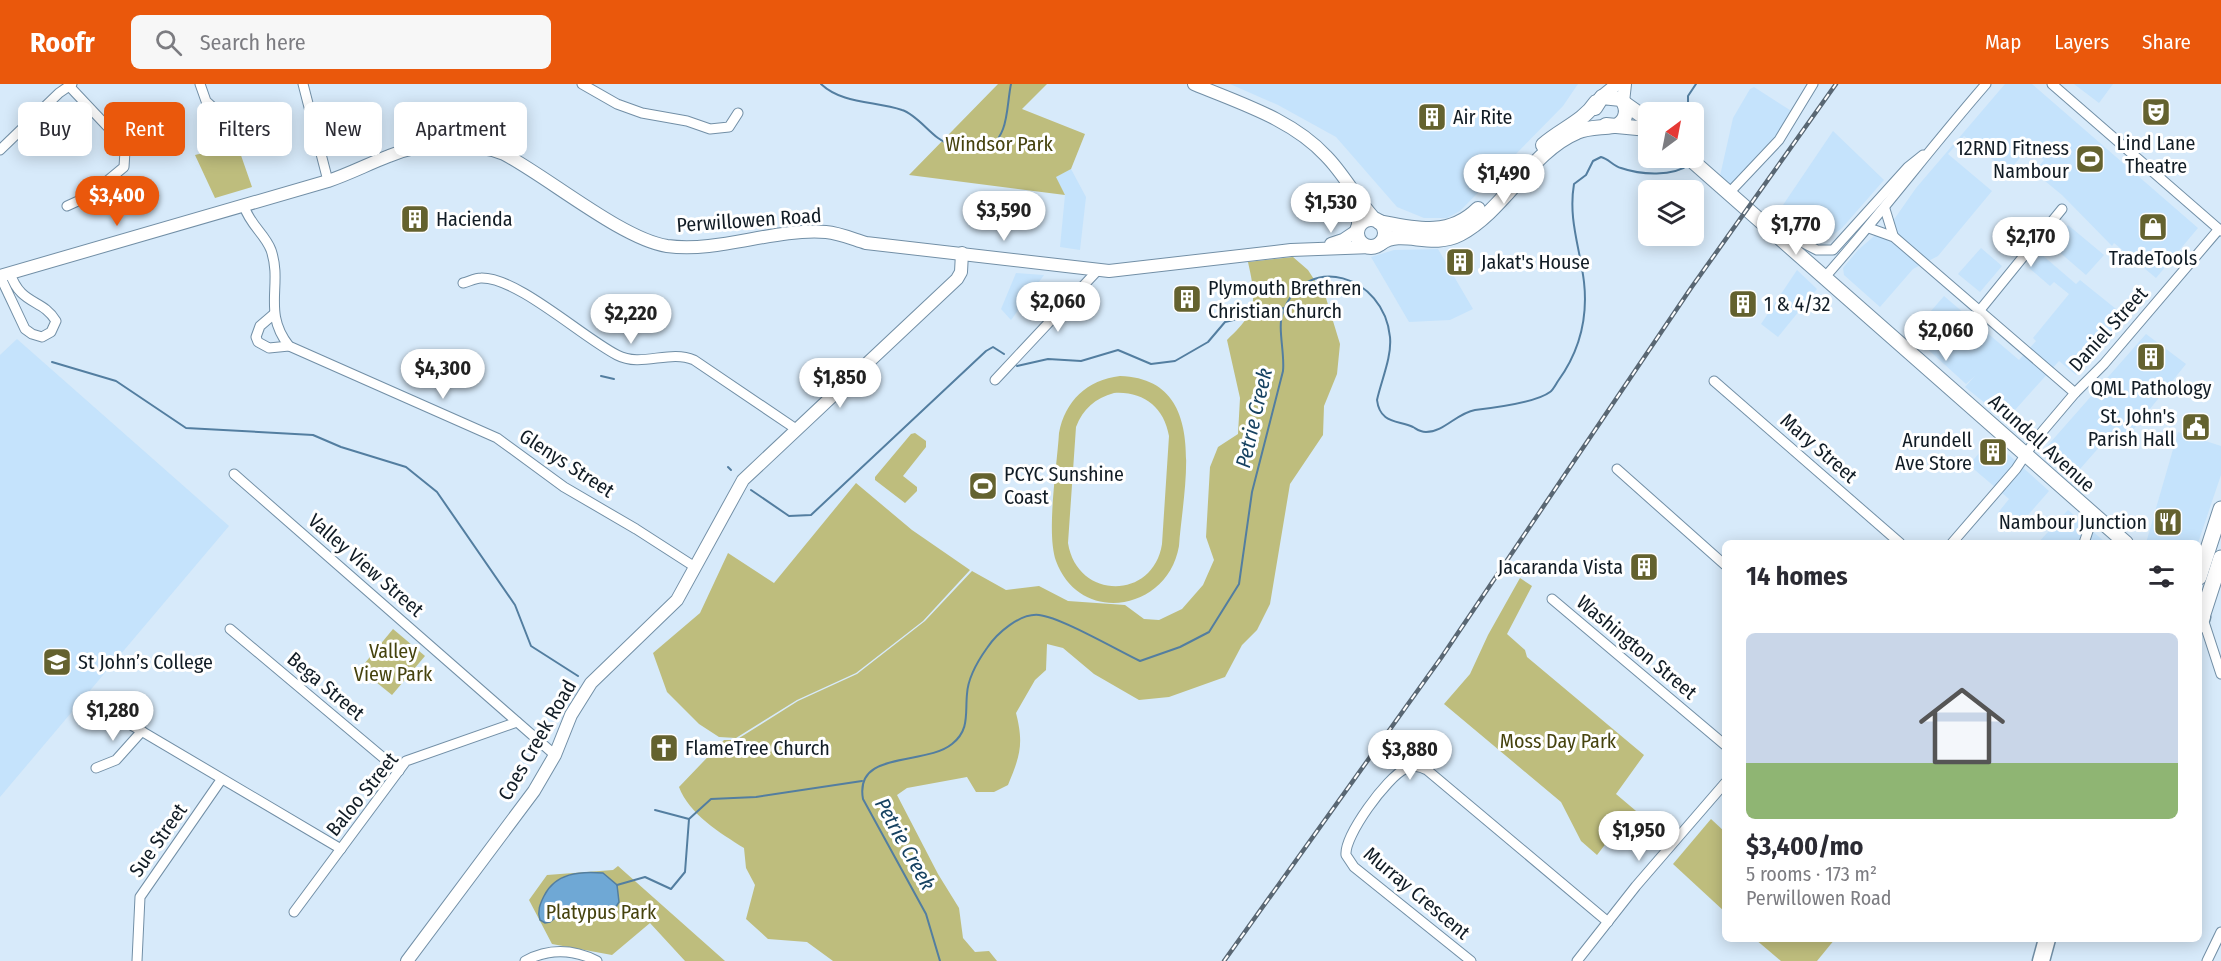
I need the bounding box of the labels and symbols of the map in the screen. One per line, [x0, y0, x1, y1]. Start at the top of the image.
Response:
theatre icon: Lind Lane Theatre [2140, 96, 2172, 128]
building icon: Air Rite [1416, 101, 1448, 133]
north arrow [1638, 102, 1704, 168]
place label: Air Rite [1453, 105, 1512, 129]
place label: Lind Lane Theatre [2117, 131, 2195, 178]
park label: Windsor Park [945, 132, 1053, 156]
place label: 12RND Fitness Nambour [1956, 136, 2069, 183]
sports icon: 12RND Fitness Nambour [2074, 143, 2106, 175]
pin: $1,490 [1455, 154, 1553, 205]
pin: $3,400 [68, 176, 166, 227]
pin: $1,530 [1282, 183, 1380, 234]
pin: $3,590 [955, 191, 1053, 242]
building icon: Hacienda [399, 203, 431, 235]
street label: Perwillowen Road [676, 203, 822, 237]
pin: $1,770 [1747, 205, 1845, 256]
place label: Hacienda [436, 207, 512, 231]
shop icon: TradeTools [2137, 211, 2169, 243]
pin: $2,170 [1982, 217, 2080, 268]
building icon: Jakat's House [1444, 246, 1476, 278]
place label: TradeTools [2109, 246, 2197, 270]
place label: Jakat's House [1481, 250, 1590, 274]
place label: Plymouth Brethren Christian Church [1208, 276, 1362, 323]
street label: Daniel Street [2064, 281, 2153, 376]
pin: $2,060 [1009, 282, 1107, 333]
building icon: Plymouth Brethren Christian Church [1171, 283, 1203, 315]
building icon: 1 & 4/32 [1727, 288, 1759, 320]
place label: 1 & 4/32 [1764, 292, 1830, 316]
pin: $2,220 [582, 294, 680, 345]
pin: $2,060 [1897, 311, 1995, 362]
building icon: QML Pathology [2135, 341, 2167, 373]
pin: $4,300 [394, 349, 492, 400]
pin: $1,850 [791, 358, 889, 409]
water label: Petrie Creek [1230, 366, 1278, 470]
place label: QML Pathology [2090, 376, 2212, 400]
street label: Arundell Avenue [1984, 389, 2100, 497]
place label: St. John's Parish Hall [2088, 404, 2175, 451]
street label: Mary Street [1776, 408, 1863, 488]
public building icon: St. John's Parish Hall [2180, 411, 2212, 443]
street label: Glenys Street [515, 423, 619, 503]
place label: Arundell Ave Store [1895, 428, 1972, 475]
building icon: Arundell Ave Store [1977, 436, 2009, 468]
place label: PCYC Sunshine Coast [1004, 462, 1124, 509]
sports icon: PCYC Sunshine Coast [967, 470, 999, 502]
restaurant icon: Nambour Junction [2152, 506, 2184, 538]
street label: Valley View Street [303, 508, 429, 622]
place label: Nambour Junction [1999, 510, 2147, 534]
building icon: Jacaranda Vista [1628, 551, 1660, 583]
place label: Jacaranda Vista [1498, 555, 1623, 579]
street label: Washington Street [1572, 590, 1702, 704]
park label: Valley View Park [354, 639, 433, 686]
school or university icon: St John’s College [41, 646, 73, 678]
street label: Bega Street [282, 647, 370, 726]
place label: St John’s College [78, 650, 213, 674]
street label: Coes Creek Road [493, 676, 581, 804]
pin: $1,280 [64, 691, 162, 742]
park label: Moss Day Park [1500, 729, 1617, 753]
pin: $3,880 [1361, 730, 1459, 781]
church icon: FlameTree Church [648, 732, 680, 764]
place label: FlameTree Church [685, 736, 830, 760]
street label: Baloo Street [321, 747, 403, 841]
water label: Petrie Creek [869, 793, 941, 895]
street label: Sue Street [124, 798, 192, 881]
pin: $1,950 [1590, 811, 1688, 862]
street label: Murray Crescent [1359, 842, 1475, 945]
park label: Platypus Park [546, 900, 657, 924]

